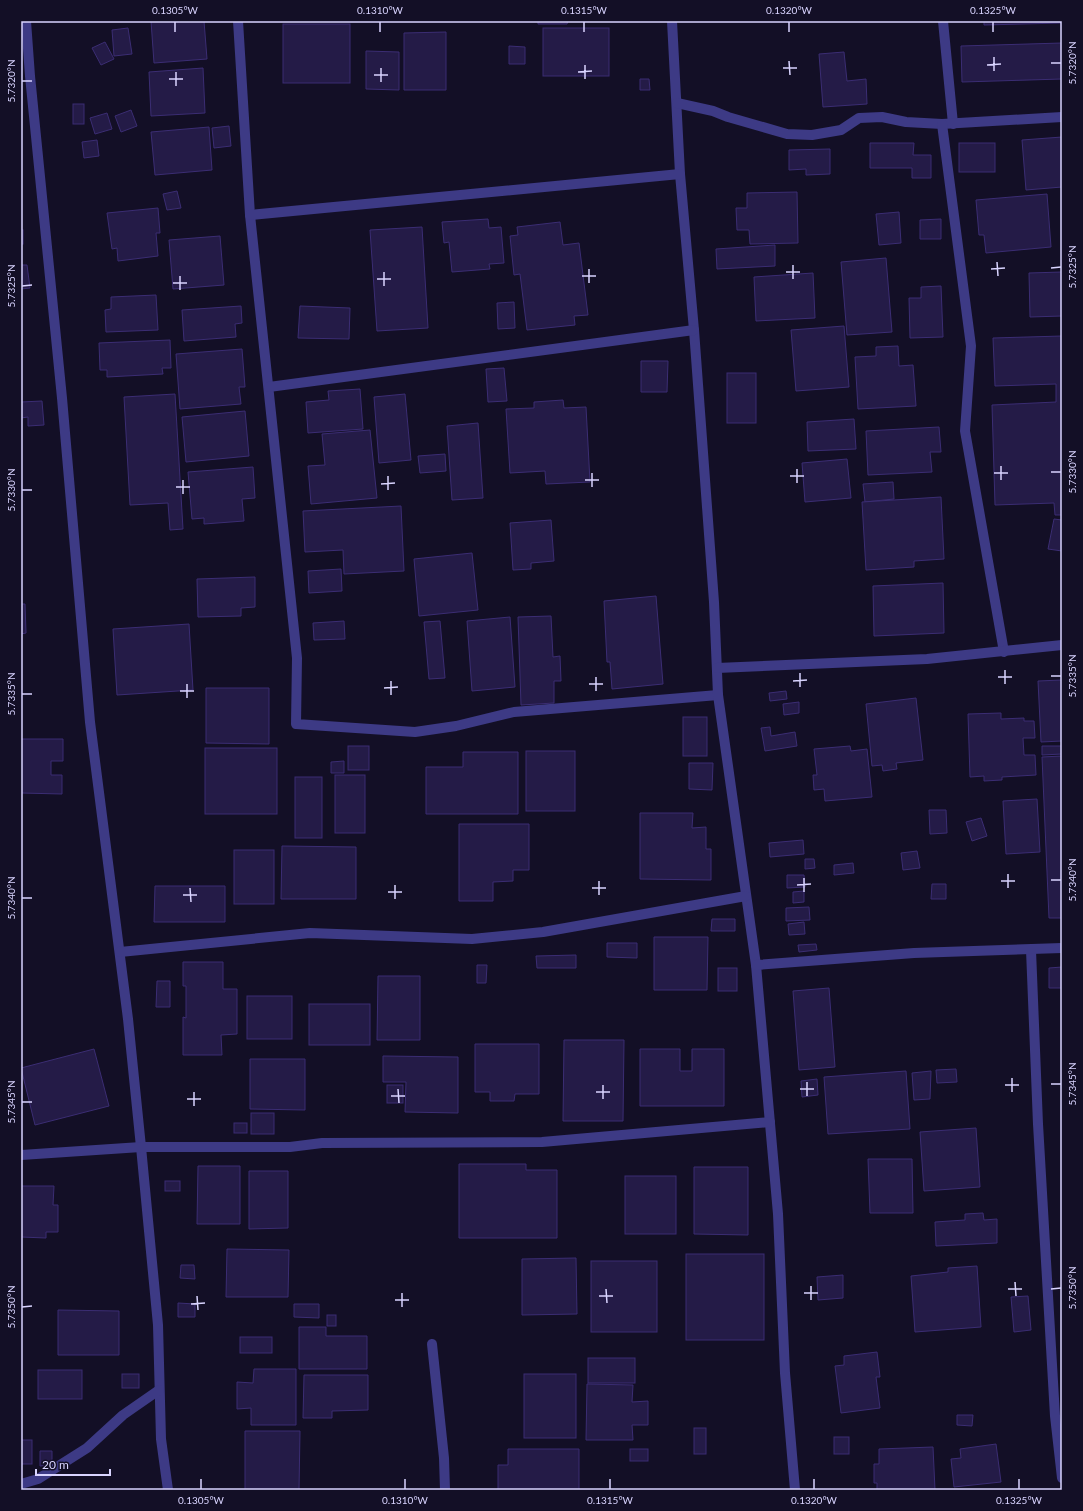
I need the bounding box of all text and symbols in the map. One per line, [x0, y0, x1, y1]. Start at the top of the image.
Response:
text: 0.1305°W [152, 4, 199, 16]
text: 0.1310°W [357, 4, 404, 16]
text: 0.1315°W [561, 4, 608, 16]
text: 0.1320°W [766, 4, 813, 16]
text: 0.1325°W [970, 4, 1017, 16]
text: 5.7320°N [1066, 41, 1078, 85]
text: 5.7320°N [5, 59, 17, 103]
text: 5.7325°N [1066, 245, 1078, 289]
text: 5.7325°N [5, 264, 17, 308]
text: 5.7330°N [1066, 450, 1078, 494]
text: 5.7330°N [5, 468, 17, 512]
text: 5.7335°N [1066, 654, 1078, 698]
text: 5.7335°N [5, 672, 17, 716]
text: 5.7340°N [1066, 858, 1078, 902]
text: 5.7340°N [5, 876, 17, 920]
text: 5.7345°N [1066, 1062, 1078, 1106]
text: 5.7345°N [5, 1080, 17, 1124]
text: 5.7350°N [1066, 1266, 1078, 1310]
text: 5.7350°N [5, 1285, 17, 1329]
scale bar [36, 1451, 110, 1477]
text: 20 m [42, 1457, 69, 1472]
text: 0.1305°W [178, 1494, 225, 1506]
text: 0.1310°W [382, 1494, 429, 1506]
text: 0.1315°W [587, 1494, 634, 1506]
text: 0.1320°W [791, 1494, 838, 1506]
text: 0.1325°W [996, 1494, 1043, 1506]

